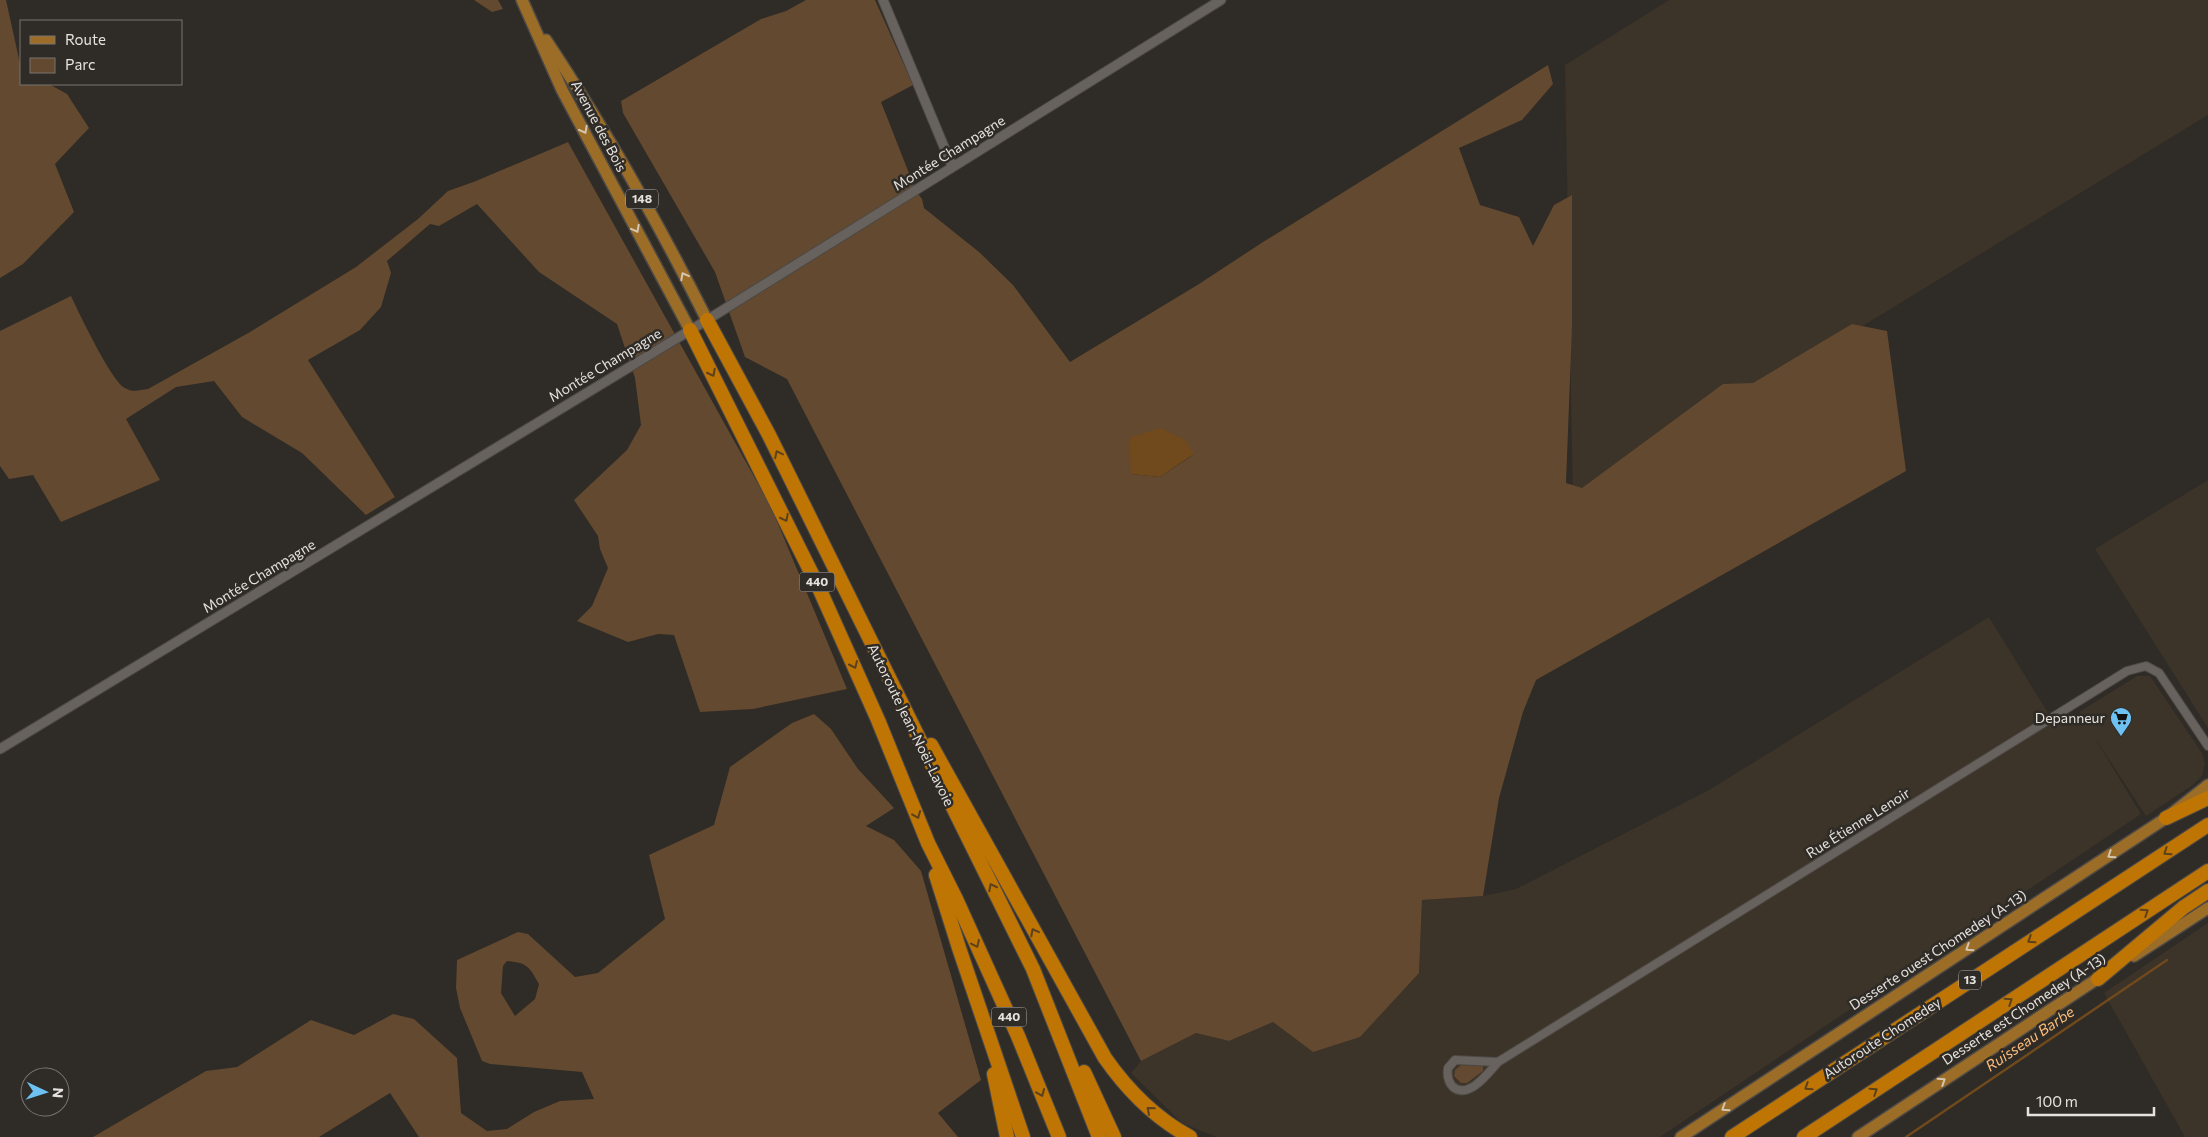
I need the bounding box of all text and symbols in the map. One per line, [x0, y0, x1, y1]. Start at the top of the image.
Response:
legend [20, 20, 182, 85]
text: Route [65, 30, 106, 48]
text: Parc [65, 55, 95, 73]
street label: Avenue des Bois [568, 77, 631, 174]
street label: Montée Champagne [890, 111, 1008, 194]
one-way arrow [578, 125, 588, 134]
road number: 148 [626, 190, 658, 208]
one-way arrow [630, 224, 640, 233]
one-way arrow [681, 273, 691, 282]
street label: Montée Champagne [545, 324, 664, 405]
one-way arrow [706, 368, 716, 377]
one-way arrow [774, 450, 785, 459]
one-way arrow [779, 513, 789, 522]
street label: Montée Champagne [199, 535, 318, 616]
road number: 440 [800, 572, 834, 592]
street label: Autoroute Jean-Noël-Lavoie [865, 641, 958, 809]
one-way arrow [848, 660, 859, 669]
supermarket icon: Depanneur [2109, 706, 2133, 737]
place label: Depanneur [2035, 709, 2105, 726]
street label: Rue Étienne Lenoir [1803, 784, 1913, 861]
one-way arrow [910, 810, 921, 819]
one-way arrow [2164, 845, 2173, 855]
one-way arrow [2107, 848, 2116, 858]
one-way arrow [988, 883, 998, 892]
street label: Desserte ouest Chomedey (A-13) [1846, 886, 2030, 1014]
one-way arrow [2139, 909, 2149, 918]
one-way arrow [1030, 928, 1040, 937]
one-way arrow [2028, 934, 2037, 943]
one-way arrow [970, 939, 980, 948]
one-way arrow [1965, 942, 1975, 951]
street label: Desserte est Chomedey (A-13) [1939, 949, 2109, 1068]
road number: 13 [1959, 970, 1981, 990]
street label: Autoroute Chomedey [1820, 993, 1944, 1082]
one-way arrow [2004, 998, 2013, 1008]
water label: Ruisseau Barbe [1982, 1002, 2077, 1074]
road number: 440 [992, 1008, 1026, 1026]
north arrow [20, 1067, 70, 1117]
one-way arrow [1937, 1078, 1946, 1087]
one-way arrow [1804, 1081, 1813, 1090]
scale bar [2028, 1084, 2154, 1116]
text: N [50, 1087, 67, 1099]
one-way arrow [1035, 1088, 1045, 1097]
one-way arrow [1868, 1088, 1877, 1097]
text: 100 m [2036, 1092, 2078, 1110]
one-way arrow [1721, 1102, 1730, 1112]
one-way arrow [1147, 1107, 1156, 1115]

